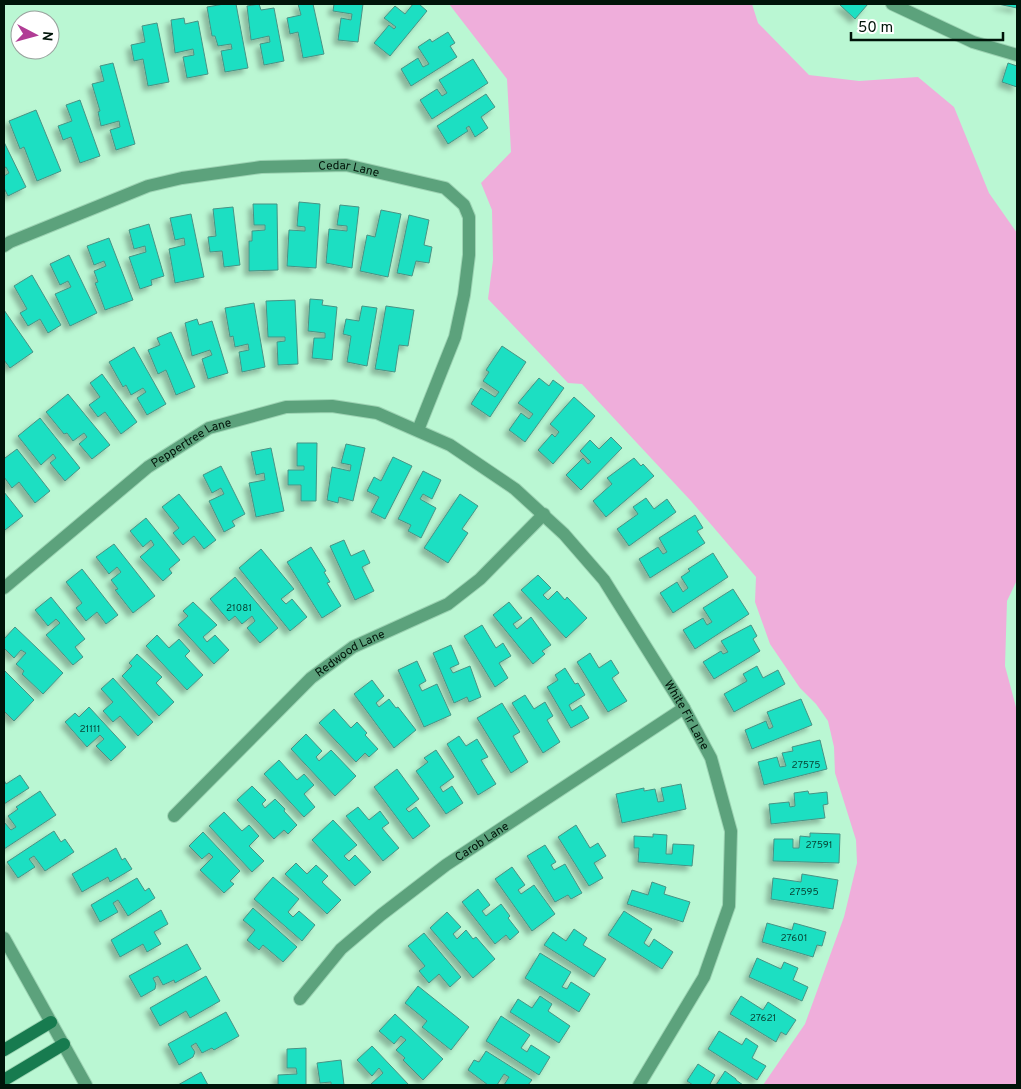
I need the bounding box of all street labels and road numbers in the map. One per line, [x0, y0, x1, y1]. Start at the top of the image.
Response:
street label: Cedar Lane [318, 158, 381, 181]
street label: Peppertree Lane [148, 415, 233, 472]
street label: Redwood Lane [312, 627, 388, 681]
street label: White Fir Lane [660, 678, 712, 753]
street label: Carob Lane [452, 819, 512, 866]

